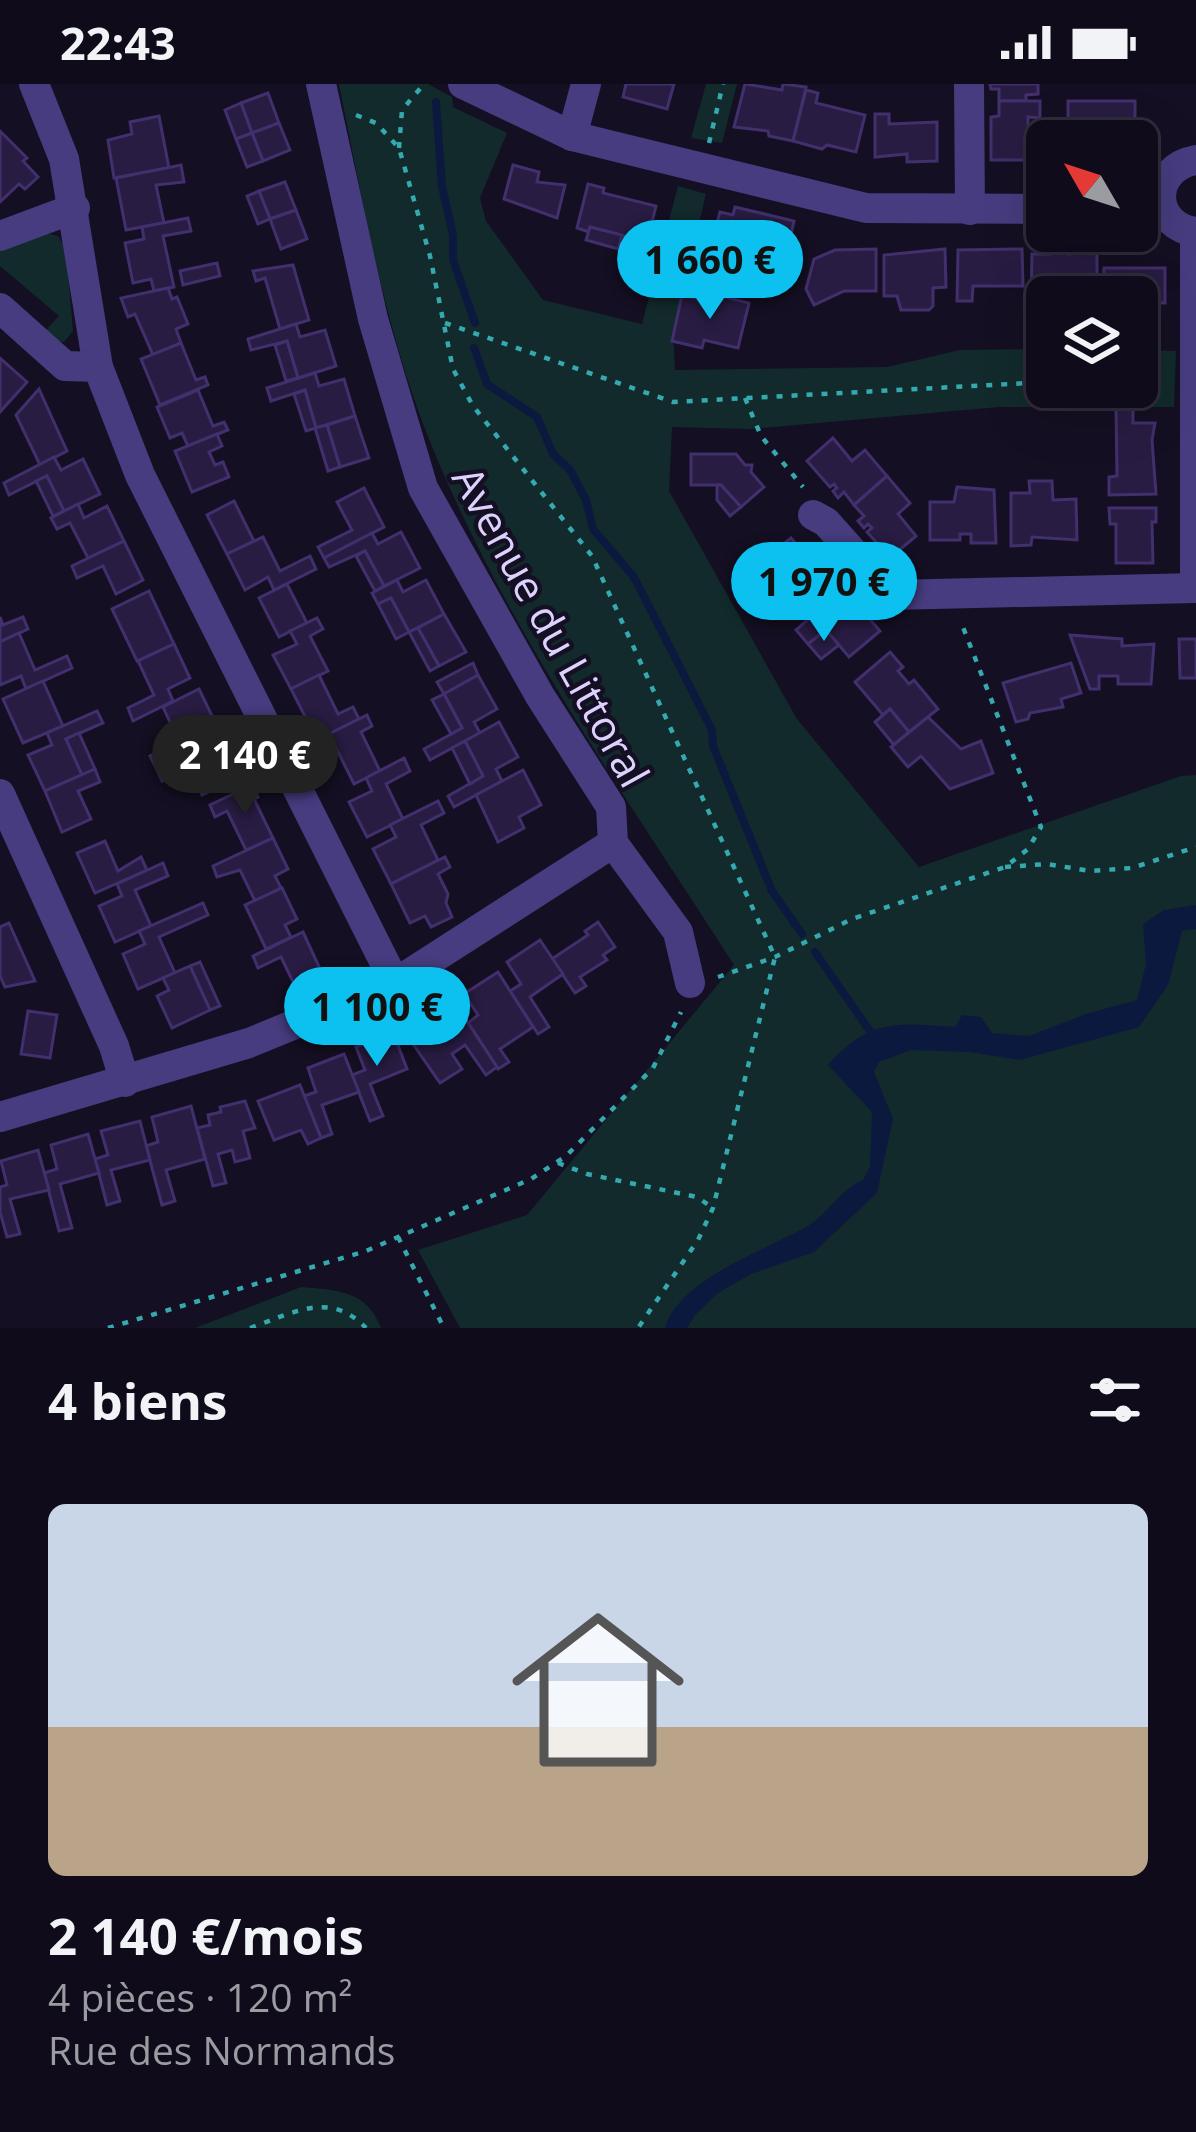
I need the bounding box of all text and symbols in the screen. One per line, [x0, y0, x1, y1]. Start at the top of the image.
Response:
text: 22:43 [60, 12, 176, 73]
north arrow [1026, 120, 1158, 252]
map controls [1026, 120, 1158, 408]
pin: 1 660 € [599, 220, 821, 322]
text: 1 660 € [644, 232, 776, 285]
button: layers [1026, 276, 1158, 408]
street label: Avenue du Littoral [440, 455, 664, 797]
pin: 1 970 € [713, 542, 935, 644]
text: 1 970 € [758, 554, 890, 607]
pin: 2 140 € [134, 715, 356, 817]
text: 2 140 € [179, 727, 311, 780]
pin: 1 100 € [266, 967, 488, 1069]
text: 1 100 € [311, 979, 443, 1032]
text: 4 biens [48, 1365, 227, 1435]
icon: filters [1082, 1367, 1148, 1433]
icon: home [490, 1582, 706, 1798]
text: 2 140 €/mois [48, 1900, 364, 1970]
text: 4 pièces · 120 m² [48, 1970, 352, 2023]
text: Rue des Normands [48, 2023, 395, 2076]

